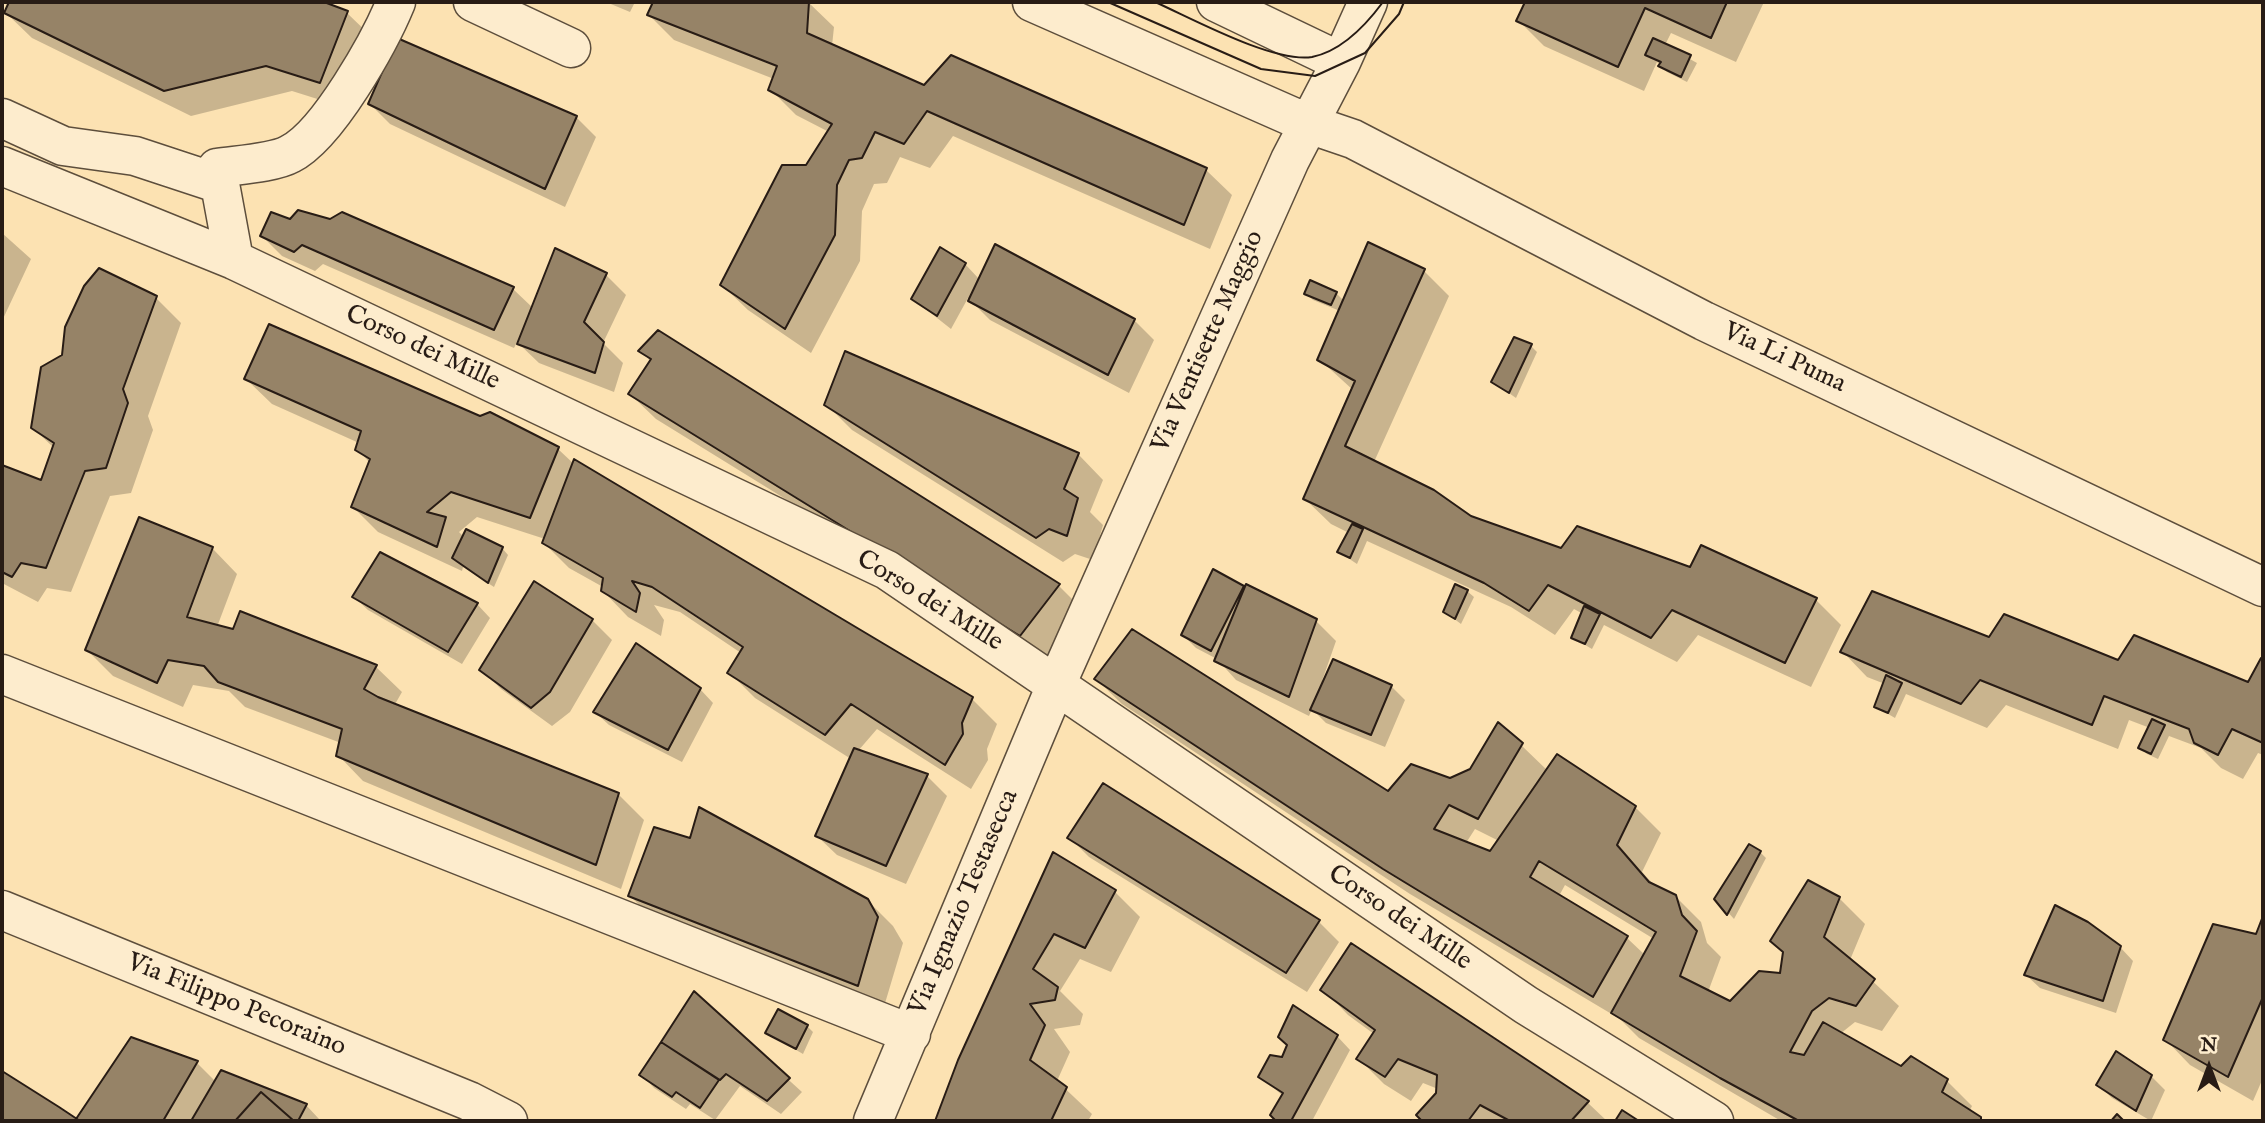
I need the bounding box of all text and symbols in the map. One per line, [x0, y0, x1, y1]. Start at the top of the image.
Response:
street label: Via Ventisette Maggio [1146, 226, 1272, 458]
street label: Corso dei Mille [340, 300, 504, 398]
street label: Via Li Puma [1718, 317, 1850, 401]
street label: Corso dei Mille [850, 545, 1008, 659]
street label: Via Ignazio Testasecca [903, 785, 1027, 1021]
street label: Corso dei Mille [1321, 859, 1477, 979]
street label: Via Filippo Pecoraino [122, 948, 350, 1064]
north arrow [2174, 1032, 2244, 1102]
text: N [2201, 1034, 2217, 1058]

